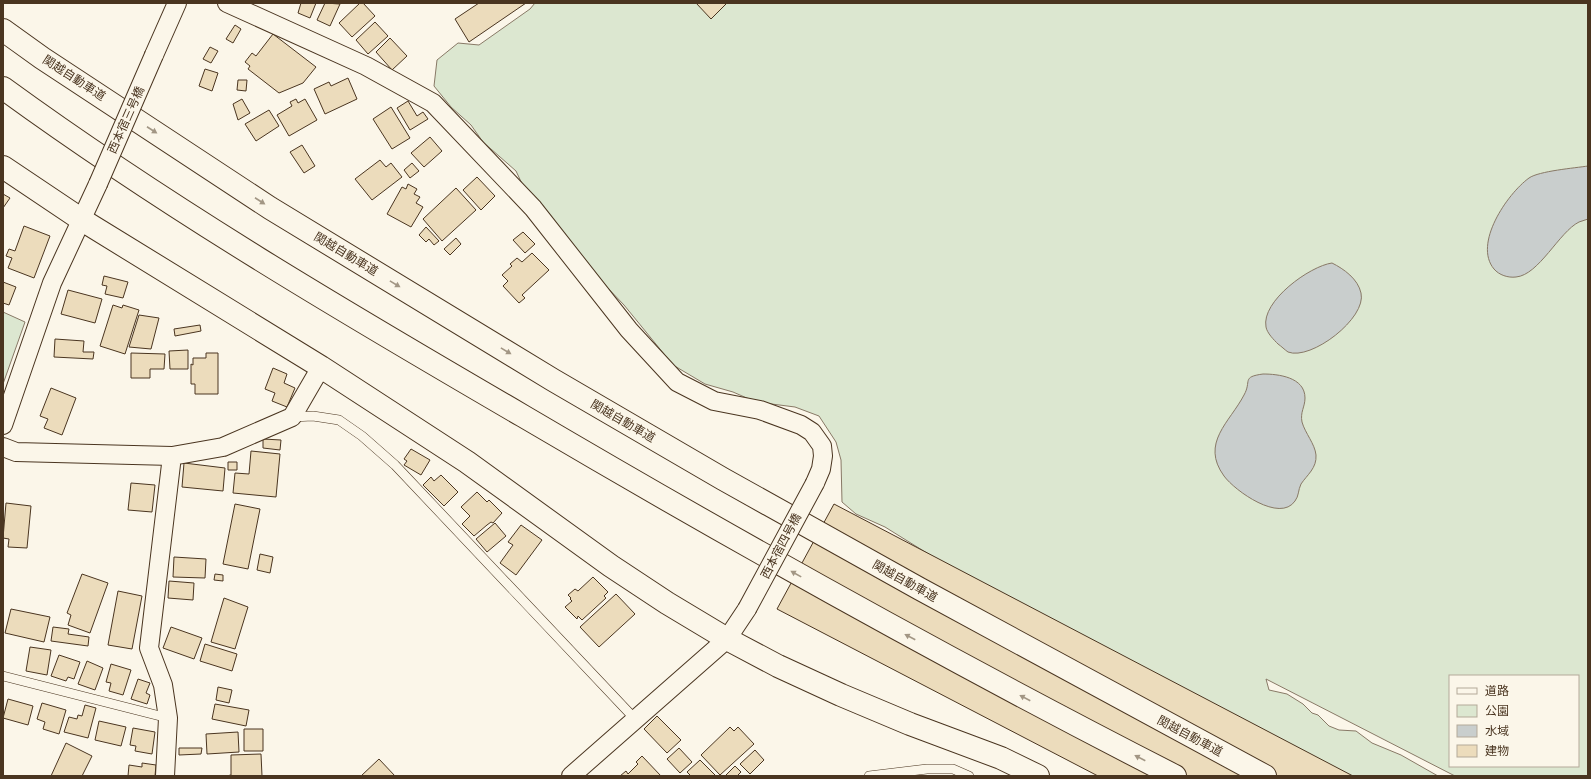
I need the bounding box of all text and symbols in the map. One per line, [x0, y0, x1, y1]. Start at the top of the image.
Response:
street label: 関越自動車道 [40, 53, 108, 103]
street label: 西本宿三号橋 [105, 84, 147, 156]
one-way arrow [146, 126, 157, 133]
one-way arrow [255, 197, 265, 205]
street label: 関越自動車道 [312, 229, 380, 279]
one-way arrow [389, 280, 401, 287]
one-way arrow [500, 348, 512, 355]
street label: 関越自動車道 [588, 397, 658, 445]
street label: 西本宿四号橋 [758, 511, 804, 581]
street label: 関越自動車道 [870, 557, 940, 605]
one-way arrow [791, 570, 802, 577]
one-way arrow [904, 633, 916, 640]
legend [1449, 675, 1579, 767]
text: 道路 [1485, 684, 1509, 698]
one-way arrow [1019, 695, 1030, 702]
text: 公園 [1485, 704, 1509, 718]
street label: 関越自動車道 [1155, 713, 1225, 759]
text: 水域 [1485, 724, 1509, 738]
text: 建物 [1485, 744, 1509, 758]
one-way arrow [1134, 755, 1146, 761]

